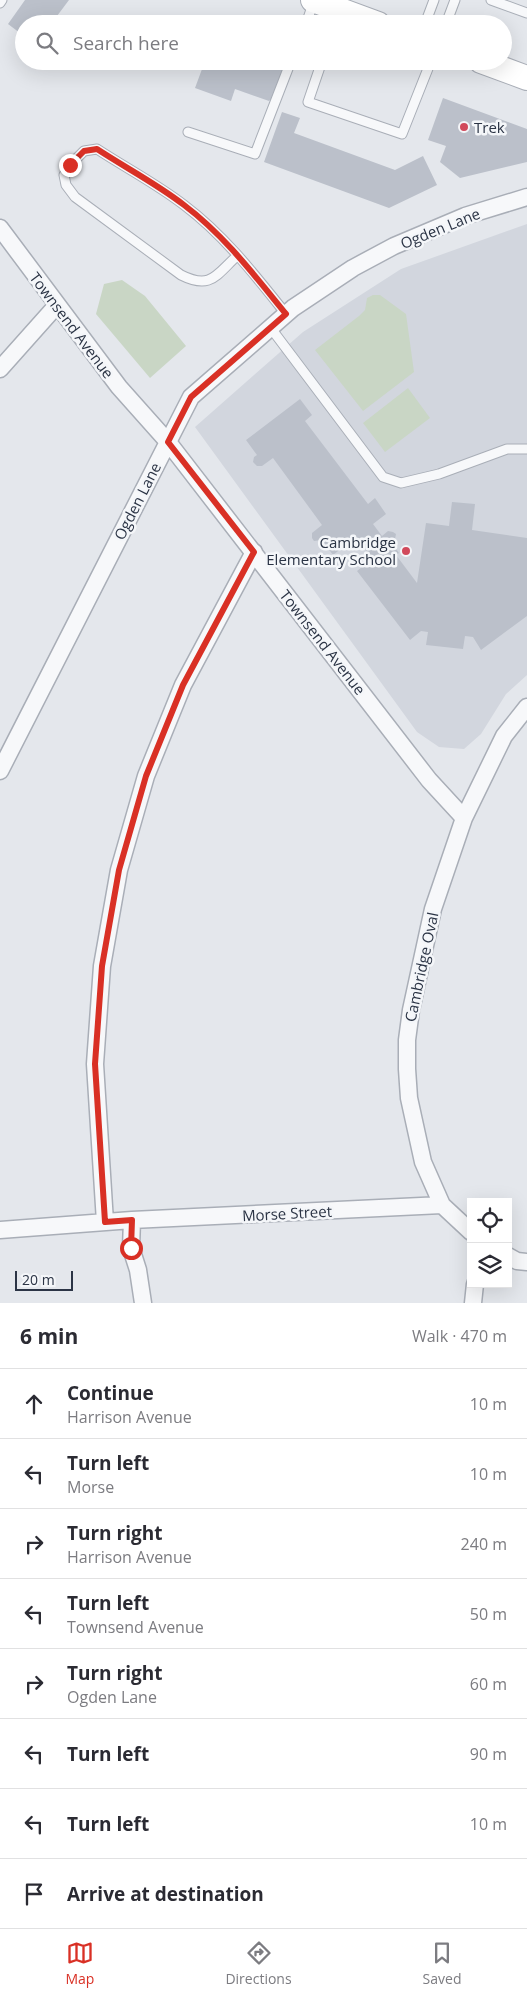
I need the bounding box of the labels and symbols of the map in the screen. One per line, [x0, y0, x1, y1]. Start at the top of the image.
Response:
place label: Trek [474, 117, 505, 137]
marker: Trek [458, 121, 470, 133]
route end [59, 154, 82, 177]
street label: Ogden Lane [397, 203, 483, 253]
street label: Townsend Avenue [25, 268, 119, 382]
street label: Ogden Lane [109, 459, 165, 543]
place label: Cambridge Elementary School [266, 532, 396, 569]
marker: Cambridge Elementary School [400, 545, 412, 557]
street label: Townsend Avenue [276, 585, 370, 699]
street label: Cambridge Oval [400, 910, 442, 1024]
street label: Morse Street [242, 1201, 332, 1225]
route start [120, 1237, 143, 1260]
scale bar [15, 1268, 72, 1291]

